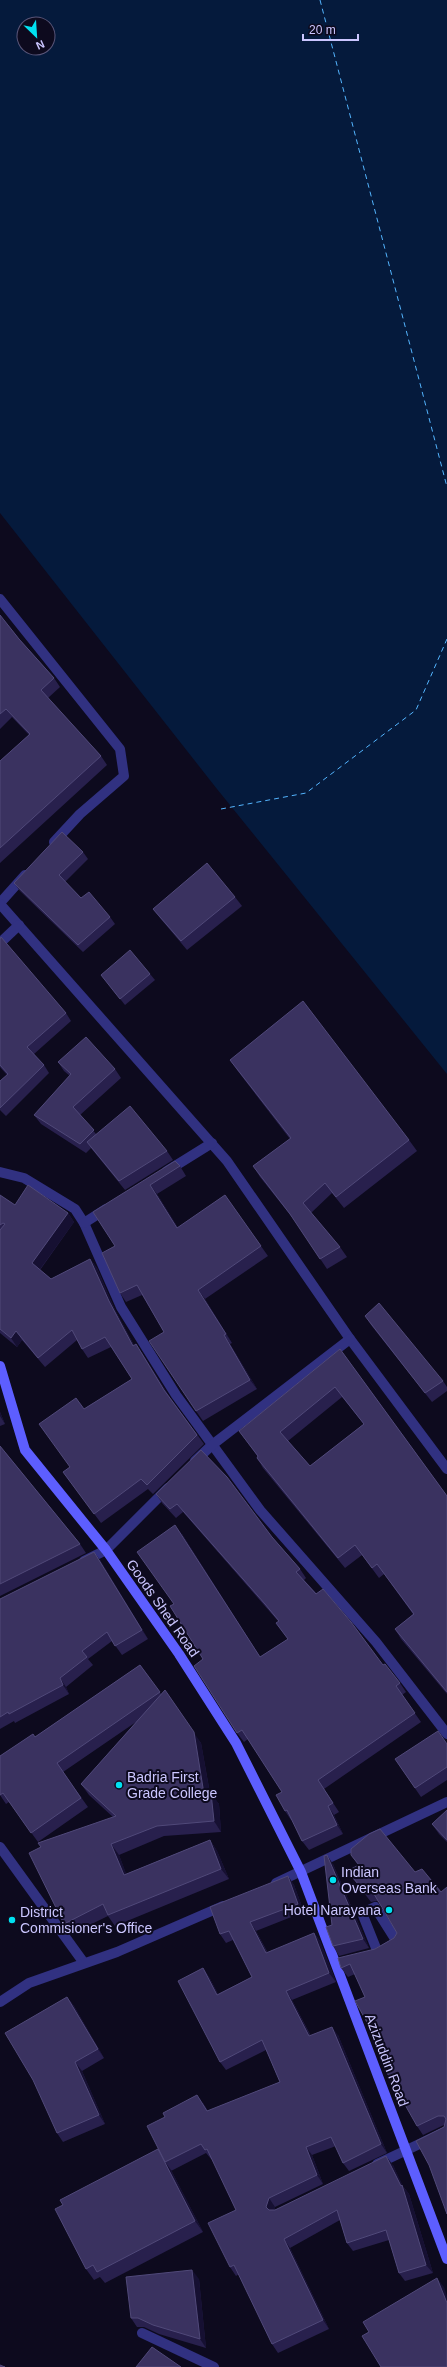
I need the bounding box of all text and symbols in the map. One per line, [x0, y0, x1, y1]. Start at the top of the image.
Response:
north arrow [16, 16, 56, 56]
scale bar [303, 16, 358, 42]
text: 20 m [309, 23, 336, 37]
text: N [34, 38, 46, 52]
street label: Goods Shed Road [123, 1556, 203, 1660]
place label: Badria First Grade College [127, 1769, 217, 1801]
marker: Badria First Grade College [114, 1780, 124, 1790]
place label: Indian Overseas Bank [341, 1864, 438, 1896]
marker: Indian Overseas Bank [328, 1875, 338, 1885]
place label: Hotel Narayana [284, 1902, 381, 1918]
place label: District Commisioner's Office [20, 1904, 153, 1936]
marker: Hotel Narayana [384, 1905, 394, 1915]
marker: District Commisioner's Office [7, 1915, 17, 1925]
street label: Azizuddin Road [362, 2011, 412, 2109]

